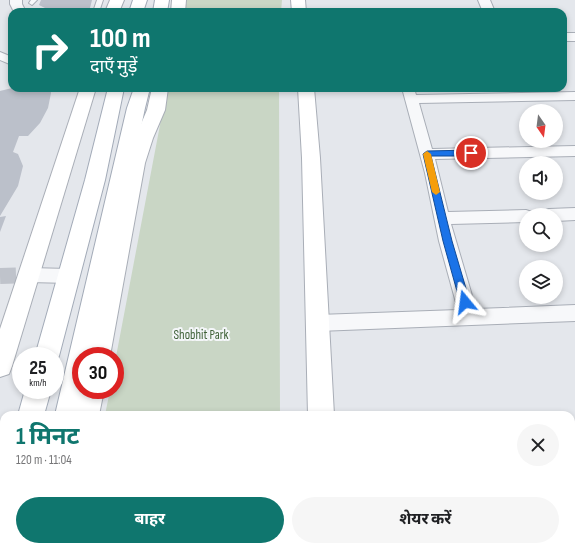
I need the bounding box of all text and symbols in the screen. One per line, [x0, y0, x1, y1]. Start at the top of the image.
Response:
text: 100 m [90, 22, 151, 55]
icon: right [24, 24, 76, 76]
text: दाएँ मुड़ें [90, 56, 137, 77]
north arrow [519, 104, 563, 148]
map controls [519, 104, 563, 304]
pin [454, 136, 488, 170]
icon: arrive [460, 142, 482, 164]
button: sound [519, 156, 563, 200]
button: search [519, 208, 563, 252]
button: layers [519, 260, 563, 304]
position arrow [444, 281, 486, 323]
park label: Shobhit Park [174, 327, 229, 343]
speed limit sign: 30 [72, 347, 124, 399]
text: 25 [29, 356, 47, 380]
text: km/h [29, 377, 47, 389]
text: 1 मिनट [16, 422, 80, 451]
button: close [517, 424, 559, 466]
text: 120 m · 11:04 [16, 452, 72, 468]
button: बाहर [16, 497, 284, 543]
button: शेयर करें [292, 497, 559, 543]

